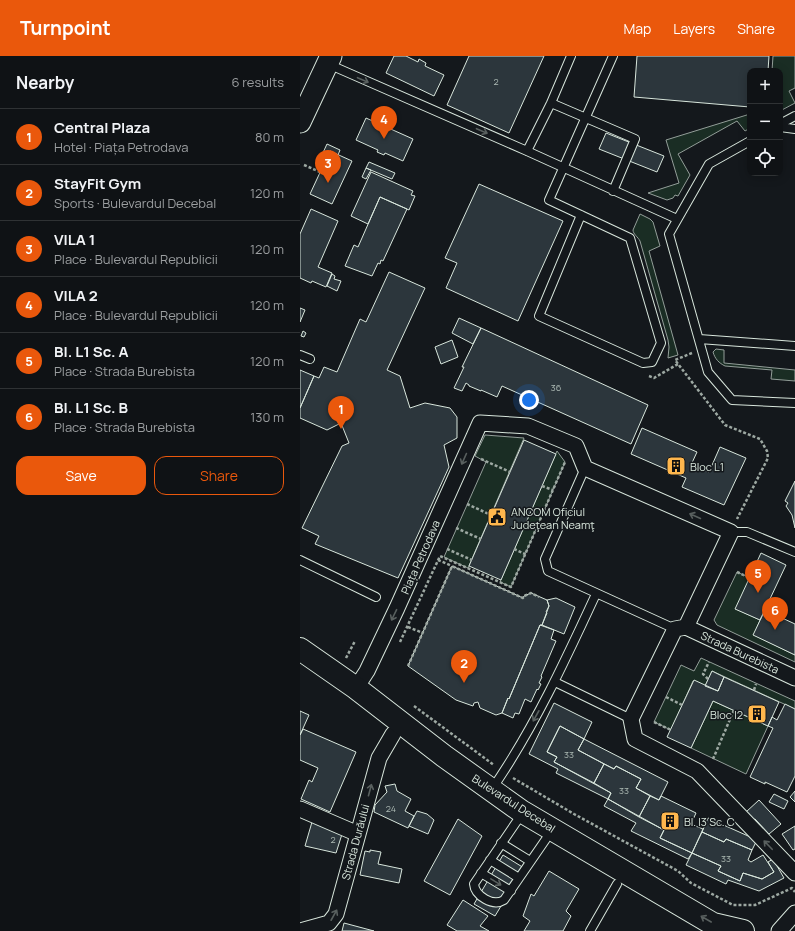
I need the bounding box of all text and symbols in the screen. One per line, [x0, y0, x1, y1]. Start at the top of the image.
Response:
text: Turnpoint [20, 15, 111, 41]
text: Map [623, 19, 651, 38]
text: Layers [673, 19, 715, 38]
text: Share [737, 19, 775, 38]
map controls [747, 68, 783, 176]
button: + [747, 68, 783, 104]
text: Nearby [16, 71, 74, 94]
text: 6 results [232, 73, 284, 91]
house number: 2 [493, 75, 499, 88]
one-way arrow [357, 76, 369, 84]
button: − [747, 104, 783, 140]
pin: 4 [371, 106, 397, 139]
text: Central Plaza [54, 117, 150, 138]
text: 1 [26, 128, 32, 146]
text: 80 m [255, 128, 284, 146]
one-way arrow [476, 128, 488, 136]
text: Hotel · Piața Petrodava [54, 138, 188, 156]
button: locate [747, 140, 783, 176]
pin: 3 [315, 150, 341, 183]
text: StayFit Gym [54, 173, 141, 194]
text: 2 [25, 184, 33, 202]
text: 120 m [250, 184, 284, 202]
text: Sports · Bulevardul Decebal [54, 194, 216, 212]
text: VILA 1 [54, 229, 95, 250]
text: 3 [25, 240, 33, 258]
text: 120 m [250, 240, 284, 258]
text: Place · Bulevardul Republicii [54, 250, 218, 268]
text: VILA 2 [54, 285, 98, 306]
text: 4 [25, 296, 33, 314]
text: 120 m [250, 296, 284, 314]
text: Place · Bulevardul Republicii [54, 306, 218, 324]
text: Bl. L1 Sc. A [54, 341, 129, 362]
text: 5 [25, 352, 33, 370]
text: 120 m [250, 352, 284, 370]
text: Place · Strada Burebista [54, 362, 195, 380]
house number: 36 [551, 381, 562, 394]
your location [519, 390, 539, 410]
pin: 1 [328, 396, 354, 429]
text: Bl. L1 Sc. B [54, 397, 128, 418]
text: 6 [25, 408, 33, 426]
text: 130 m [250, 408, 284, 426]
text: Place · Strada Burebista [54, 418, 195, 436]
one-way arrow [460, 452, 468, 464]
building icon: Bloc L1 [665, 455, 687, 477]
button: Save [16, 456, 146, 495]
button: Share [154, 456, 284, 495]
place label: Bloc L1 [690, 459, 724, 474]
place label: ANCOM Oficiul Judeţean Neamţ [511, 504, 595, 532]
public building icon: ANCOM Oficiul Judeţean Neamţ [486, 506, 508, 528]
one-way arrow [690, 512, 702, 519]
street label: Piața Petrodava [397, 518, 443, 596]
pin: 5 [745, 560, 771, 593]
pin: 6 [762, 597, 788, 630]
one-way arrow [390, 609, 397, 621]
street label: Strada Burebista [698, 627, 782, 677]
pin: 2 [451, 650, 477, 683]
building icon: Bloc I2 [746, 703, 768, 725]
place label: Bloc I2 [710, 707, 743, 722]
one-way arrow [532, 710, 540, 722]
house number: 33 [564, 748, 574, 761]
street label: Bulevardul Decebal [469, 770, 559, 836]
one-way arrow [367, 784, 374, 797]
house number: 33 [619, 784, 629, 797]
street label: Strada Durăului [338, 802, 372, 882]
house number: 24 [386, 802, 396, 815]
building icon: Bl. I3 Sc. C [659, 810, 681, 832]
place label: Bl. I3 Sc. C [684, 814, 735, 829]
house number: 2 [330, 833, 336, 846]
one-way arrow [763, 840, 773, 850]
house number: 33 [721, 852, 731, 865]
one-way arrow [490, 878, 502, 886]
one-way arrow [330, 909, 338, 921]
one-way arrow [700, 915, 712, 923]

